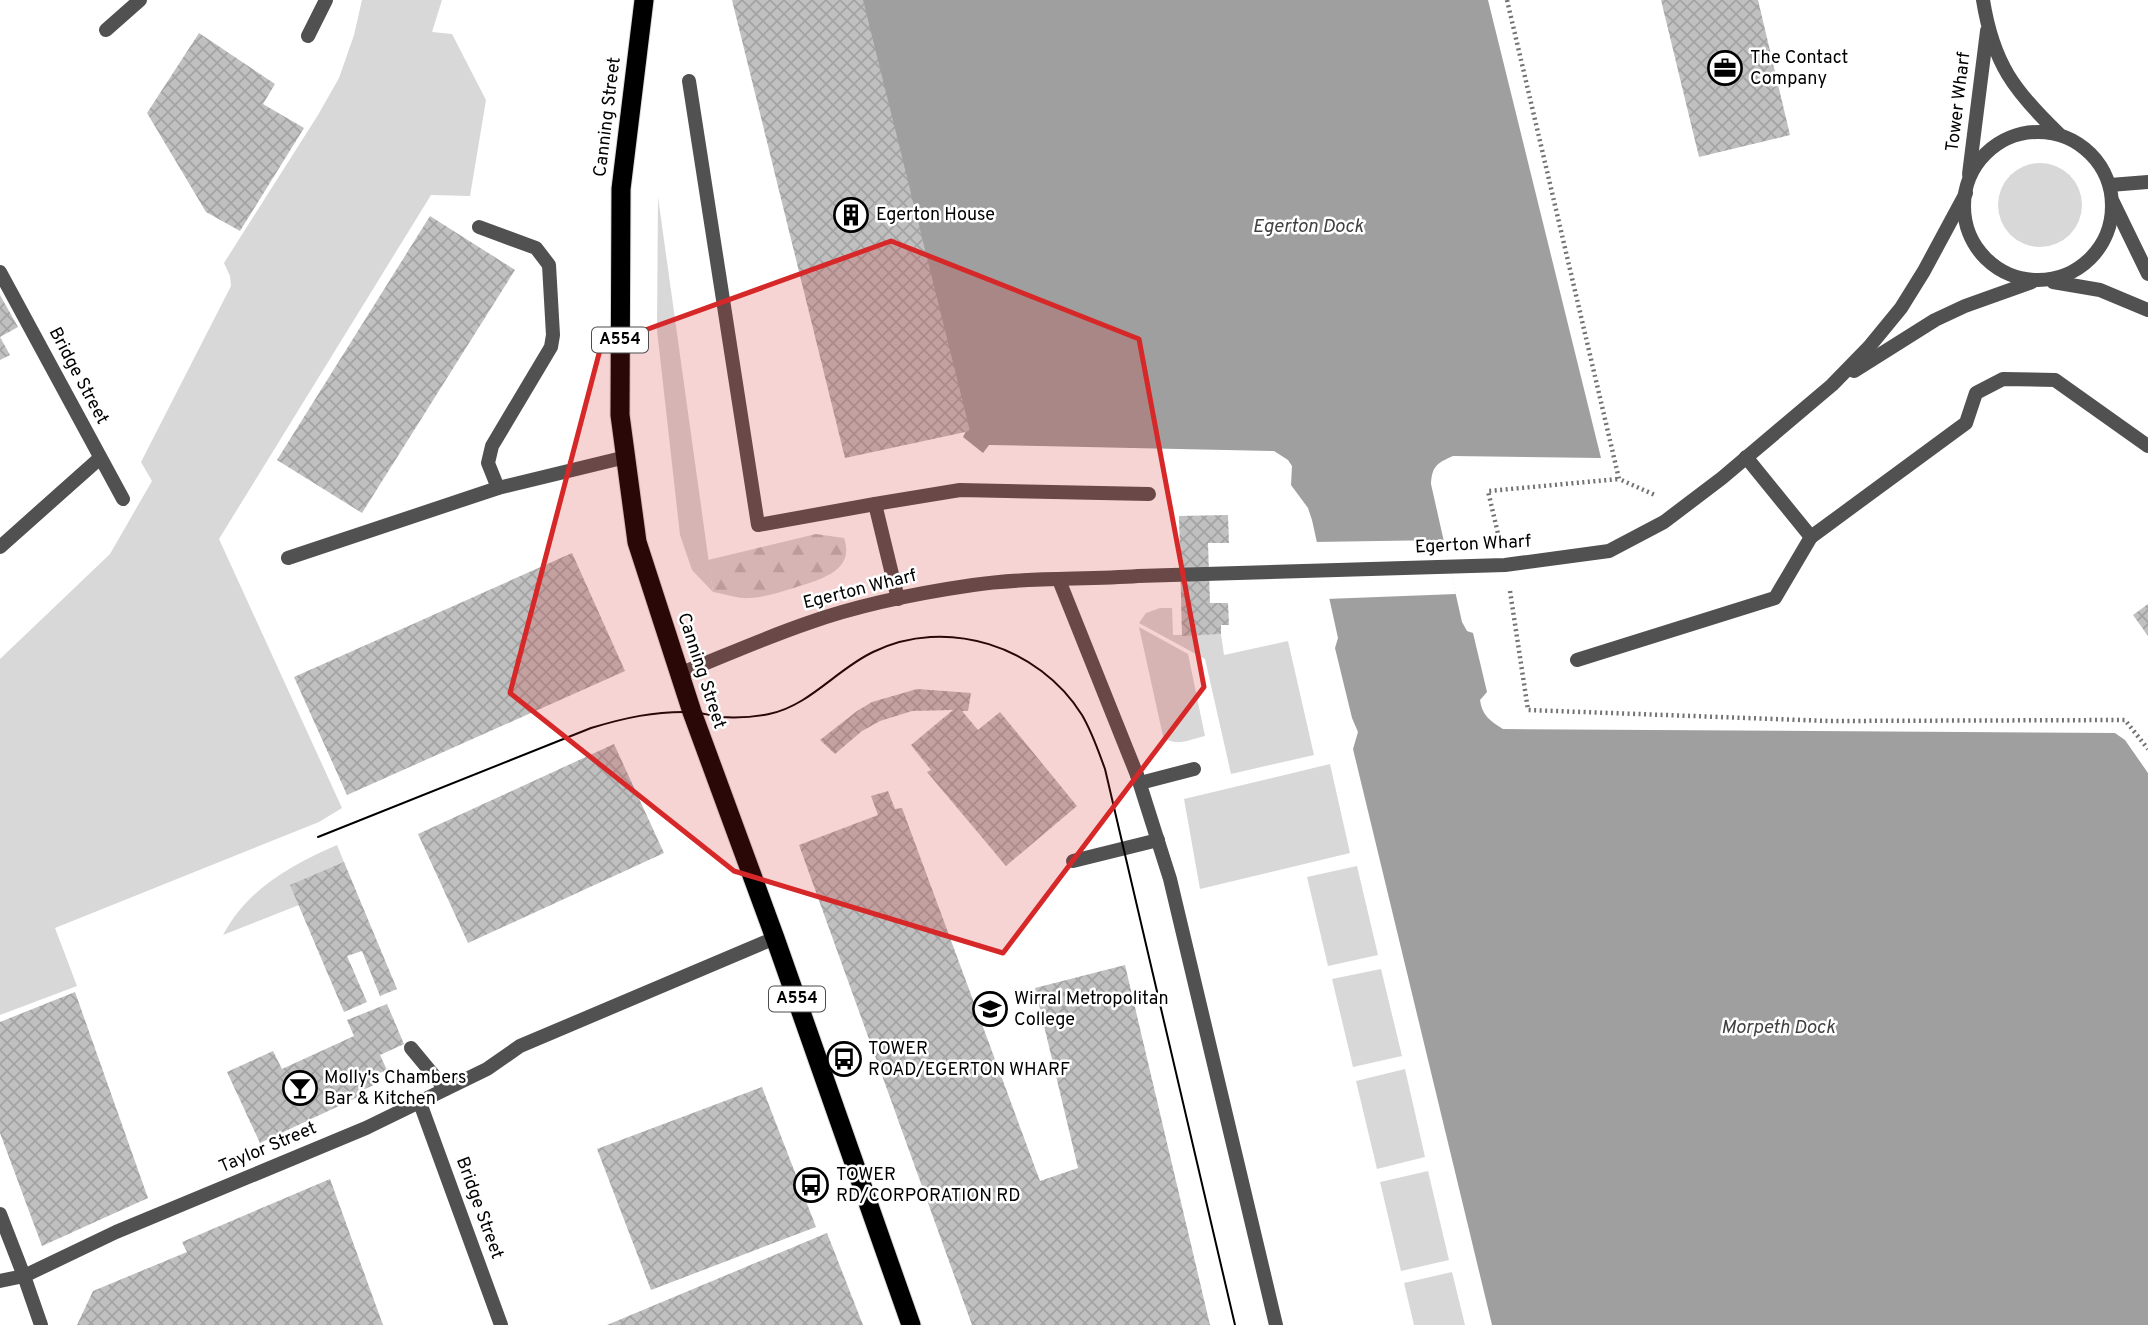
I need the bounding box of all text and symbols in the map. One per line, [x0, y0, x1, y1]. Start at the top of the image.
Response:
place label: The Contact Company [1750, 47, 1848, 91]
office icon: The Contact Company [1706, 49, 1744, 87]
street label: Tower Wharf [1941, 51, 1977, 153]
street label: Canning Street [589, 56, 627, 178]
building icon: Egerton House [832, 196, 870, 234]
place label: Egerton House [876, 204, 995, 227]
water label: Egerton Dock [1253, 215, 1364, 239]
street label: Bridge Street [43, 323, 113, 429]
road number: A554 [592, 328, 648, 352]
street label: Egerton Wharf [1414, 530, 1532, 560]
street label: Egerton Wharf [801, 565, 919, 615]
street label: Canning Street [671, 610, 731, 732]
road number: A554 [769, 987, 825, 1012]
place label: Wirral Metropolitan College [1014, 988, 1169, 1032]
school or university icon: Wirral Metropolitan College [971, 990, 1009, 1028]
water label: Morpeth Dock [1721, 1016, 1835, 1040]
place label: TOWER ROAD/EGERTON WHARF [868, 1038, 1070, 1082]
bus stop icon: TOWER ROAD/EGERTON WHARF [825, 1040, 863, 1078]
place label: Molly's Chambers Bar & Kitchen [324, 1067, 466, 1111]
bar icon: Molly's Chambers Bar & Kitchen [281, 1069, 319, 1107]
street label: Taylor Street [216, 1117, 320, 1179]
street label: Bridge Street [450, 1154, 508, 1262]
place label: TOWER RD/CORPORATION RD [836, 1164, 1021, 1208]
bus stop icon: TOWER RD/CORPORATION RD [792, 1166, 830, 1204]

